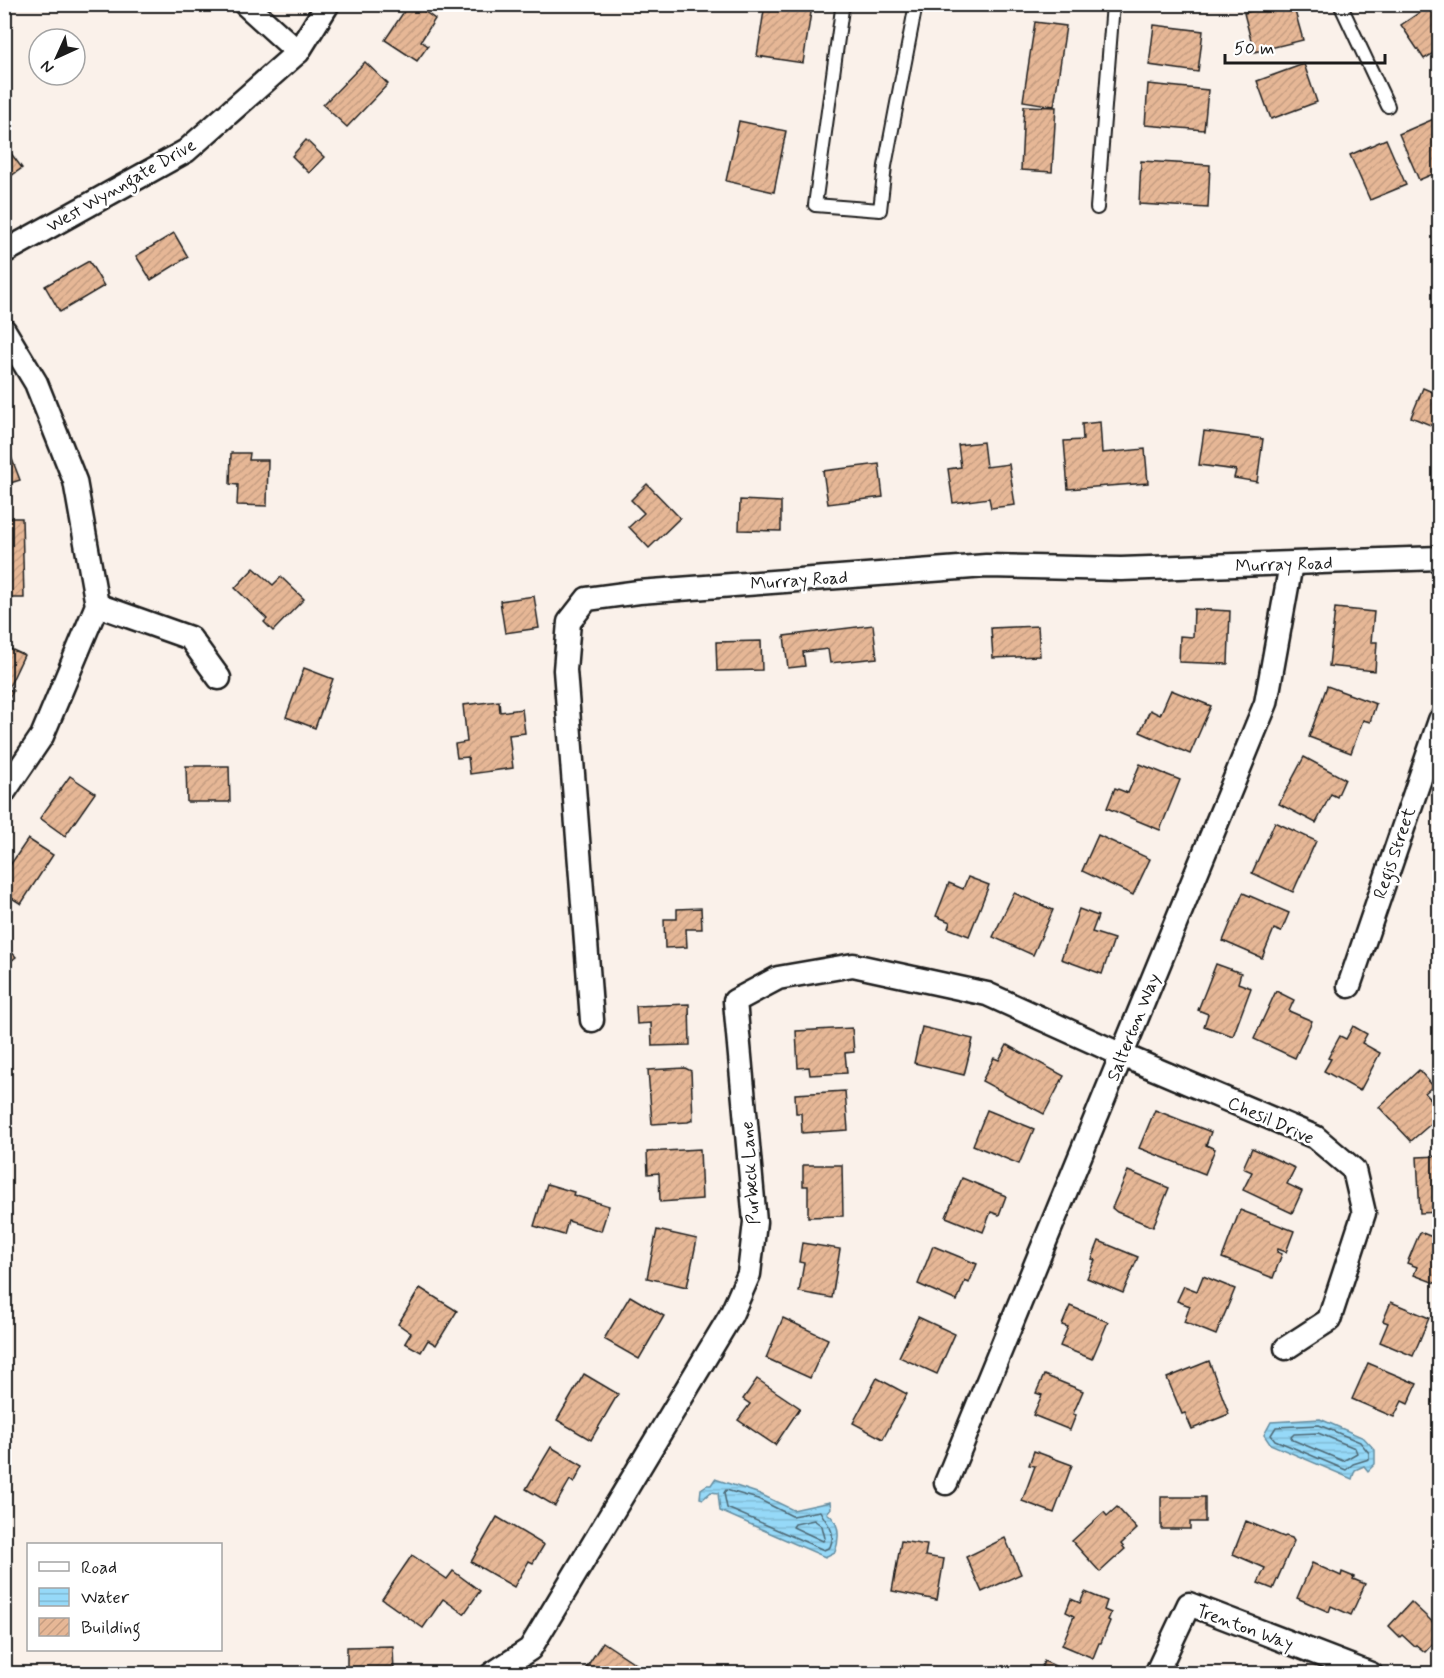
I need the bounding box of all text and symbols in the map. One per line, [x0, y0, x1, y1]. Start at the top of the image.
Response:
north arrow [27, 27, 87, 87]
scale bar [1225, 27, 1386, 65]
text: 50 m [1234, 37, 1274, 61]
text: N [36, 55, 59, 78]
street label: West Wynngate Drive [42, 133, 202, 240]
street label: Murray Road [1235, 551, 1333, 579]
street label: Murray Road [750, 566, 849, 596]
street label: Regis Street [1368, 804, 1424, 903]
street label: Salterton Way [1101, 970, 1166, 1085]
street label: Chesil Drive [1224, 1091, 1318, 1151]
street label: Purbeck Lane [735, 1120, 767, 1226]
legend [27, 1543, 222, 1651]
text: Road [81, 1556, 117, 1580]
text: Water [81, 1586, 130, 1610]
street label: Trenton Way [1193, 1599, 1297, 1657]
text: Building [81, 1616, 141, 1642]

